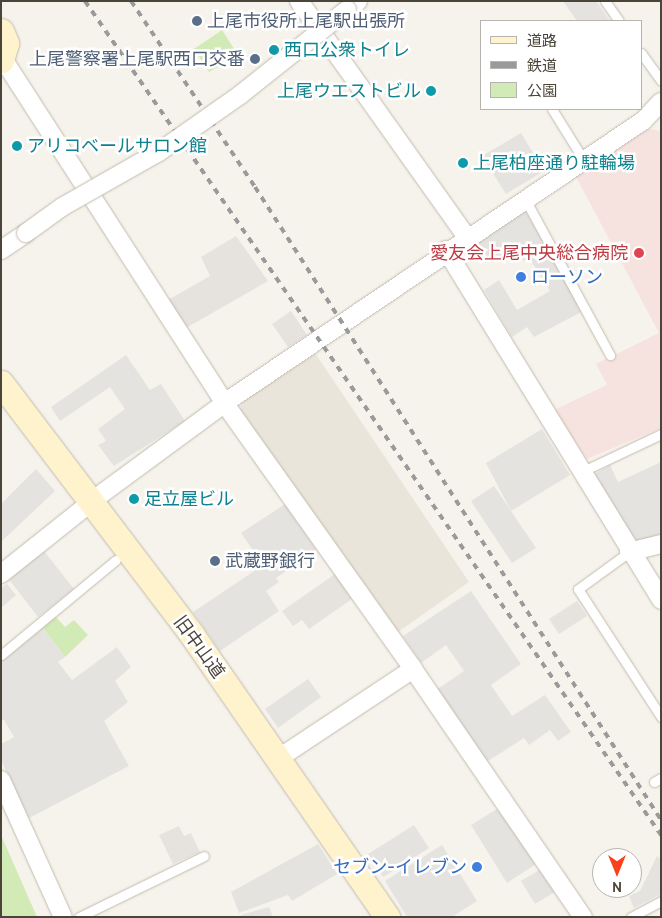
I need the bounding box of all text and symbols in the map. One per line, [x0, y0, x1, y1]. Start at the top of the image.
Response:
place label: 上尾市役所上尾駅出張所 [207, 10, 405, 32]
marker: 上尾市役所上尾駅出張所 [191, 15, 203, 27]
legend [480, 20, 642, 110]
text: 道路 [527, 32, 557, 50]
place label: 西口公衆トイレ [284, 39, 410, 61]
marker: 西口公衆トイレ [268, 44, 280, 56]
place label: 上尾警察署上尾駅西口交番 [29, 48, 245, 70]
marker: 上尾警察署上尾駅西口交番 [249, 53, 261, 65]
text: 鉄道 [527, 57, 557, 75]
place label: 上尾ウエストビル [277, 80, 421, 102]
text: 公園 [527, 82, 557, 100]
marker: 上尾ウエストビル [425, 85, 437, 97]
place label: アリコベールサロン館 [27, 135, 207, 157]
marker: アリコベールサロン館 [11, 140, 23, 152]
place label: 上尾柏座通り駐輪場 [473, 152, 635, 174]
marker: 上尾柏座通り駐輪場 [457, 157, 469, 169]
place label: 愛友会上尾中央総合病院 [430, 242, 628, 264]
marker: 愛友会上尾中央総合病院 [632, 246, 646, 260]
place label: ローソン [531, 266, 603, 288]
marker: ローソン [515, 271, 527, 283]
place label: 足立屋ビル [144, 488, 234, 510]
marker: 足立屋ビル [128, 493, 140, 505]
place label: 武蔵野銀行 [225, 550, 315, 572]
marker: 武蔵野銀行 [209, 555, 221, 567]
street label: 旧中山道 [169, 612, 229, 682]
north arrow [592, 848, 642, 898]
place label: セブン-イレブン [333, 856, 467, 878]
marker: セブン-イレブン [471, 861, 483, 873]
text: N [612, 878, 622, 896]

